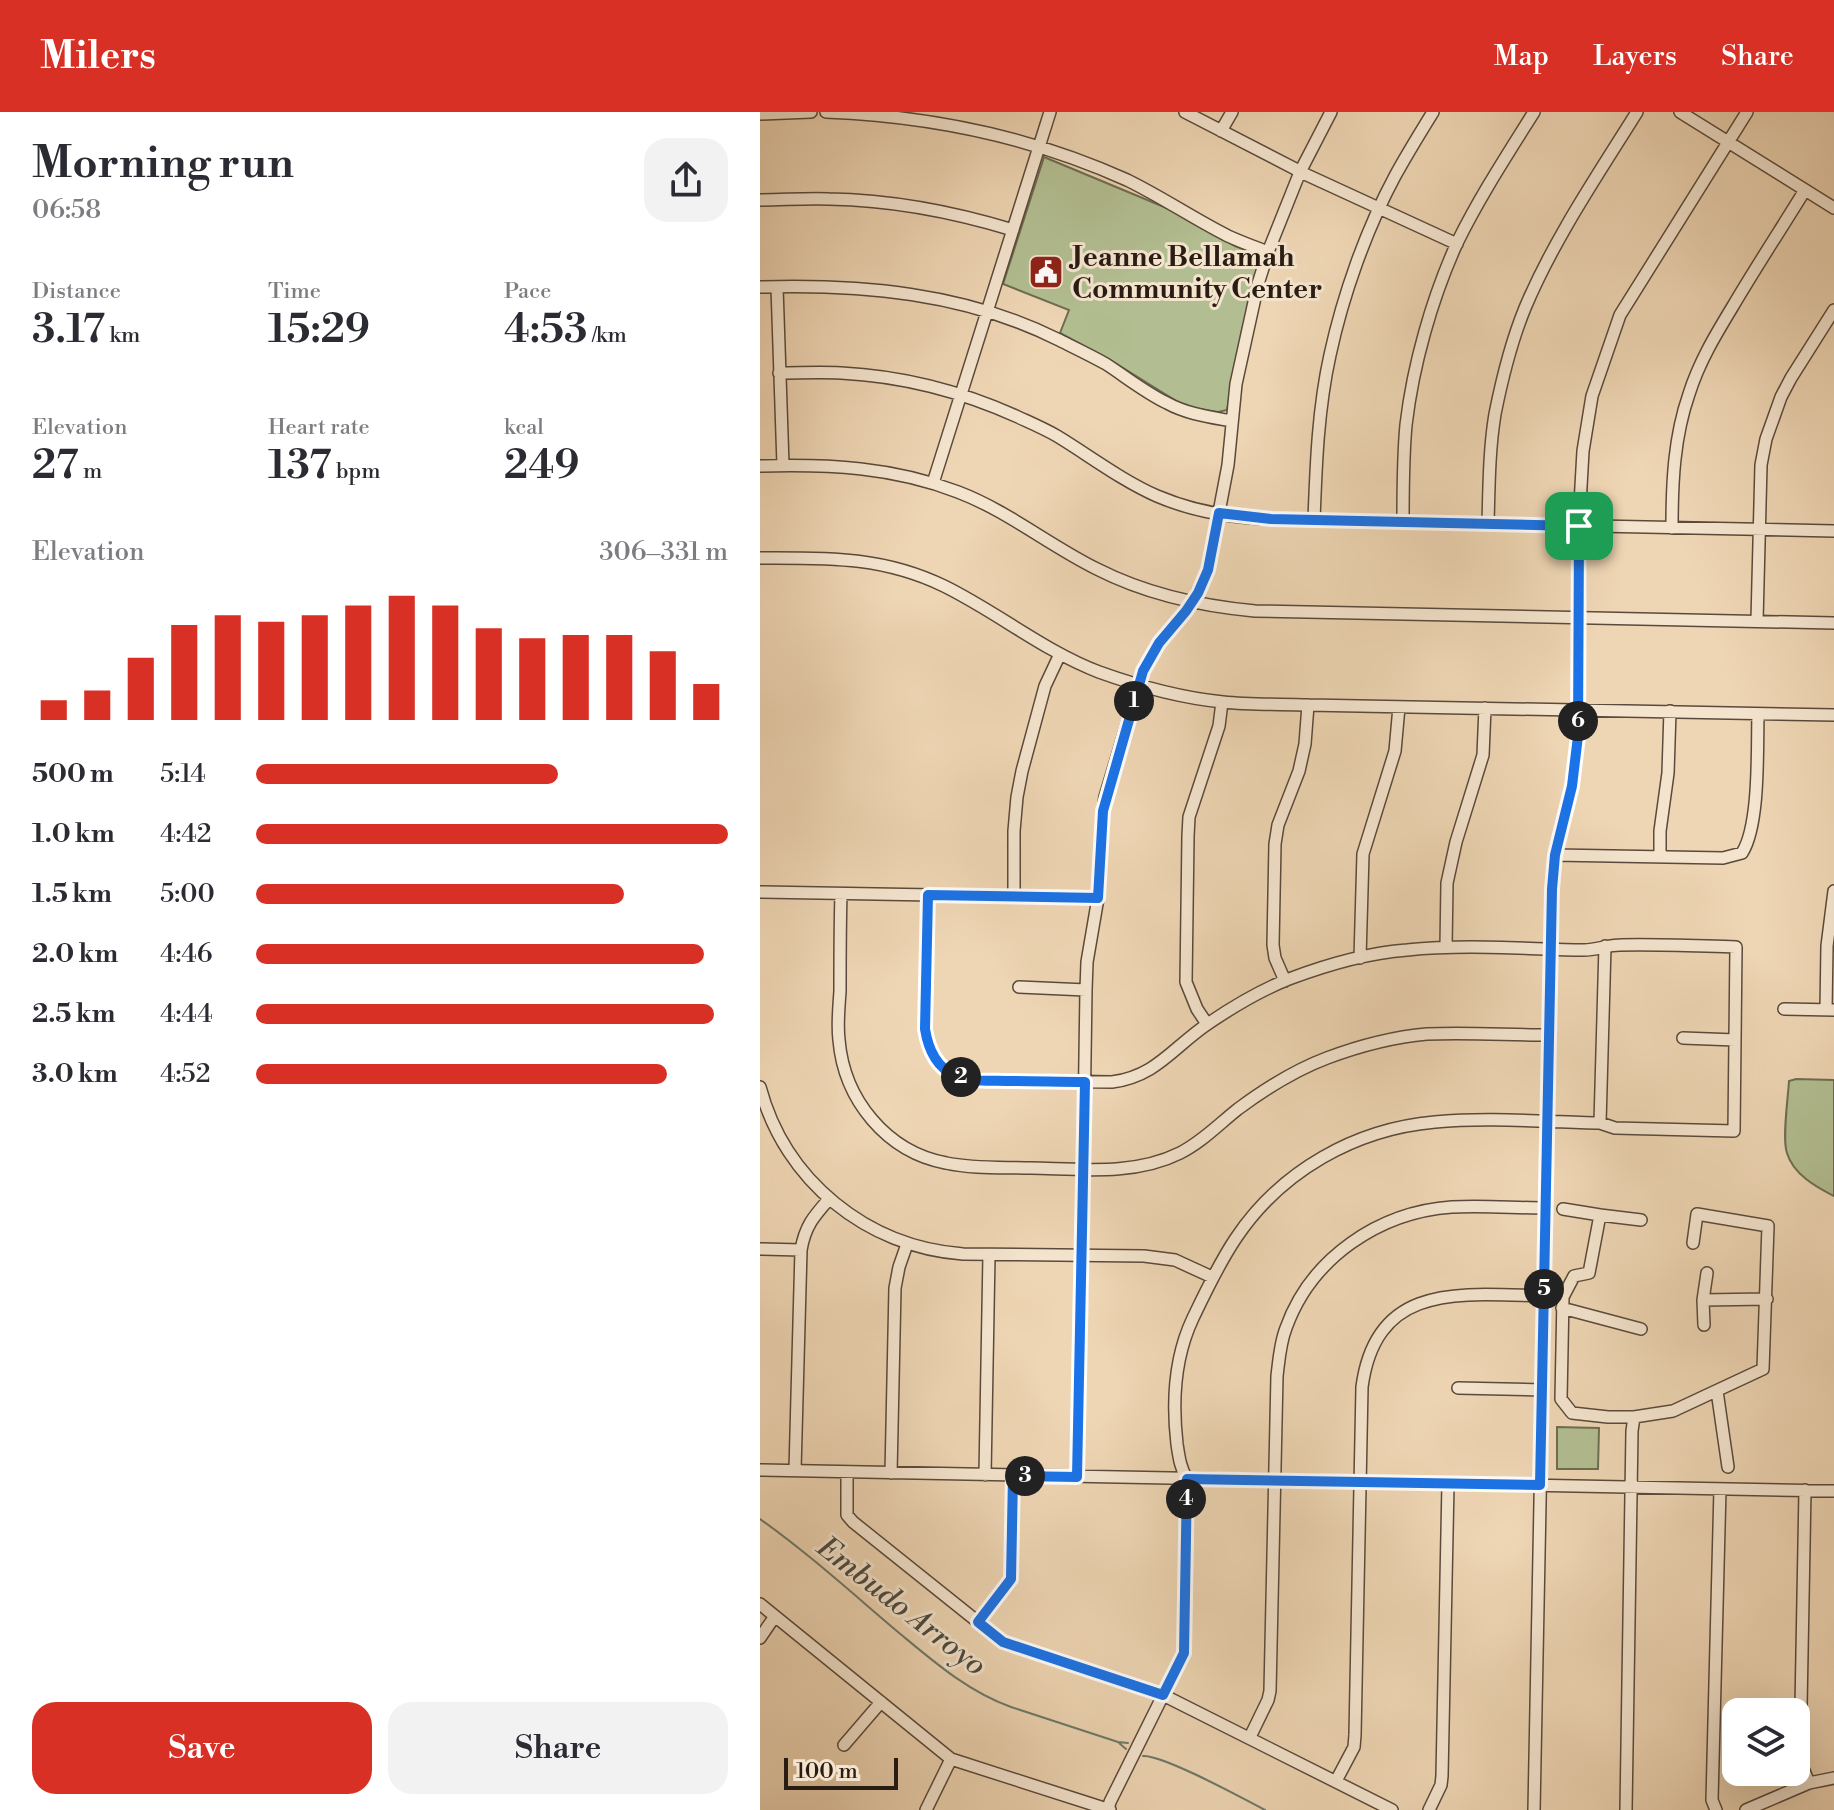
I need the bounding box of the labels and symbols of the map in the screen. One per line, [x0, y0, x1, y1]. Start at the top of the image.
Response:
place label: Jeanne Bellamah Community Center [1068, 240, 1322, 307]
public building icon: Jeanne Bellamah Community Center [1027, 253, 1065, 291]
pin [1545, 492, 1613, 560]
pin: 1 [1114, 681, 1154, 721]
pin: 6 [1558, 701, 1598, 741]
pin: 2 [941, 1057, 981, 1097]
pin: 5 [1524, 1269, 1564, 1309]
pin: 3 [1005, 1456, 1045, 1496]
pin: 4 [1166, 1479, 1206, 1519]
water label: Embudo Arroyo [808, 1528, 994, 1685]
scale bar [784, 1754, 898, 1790]

